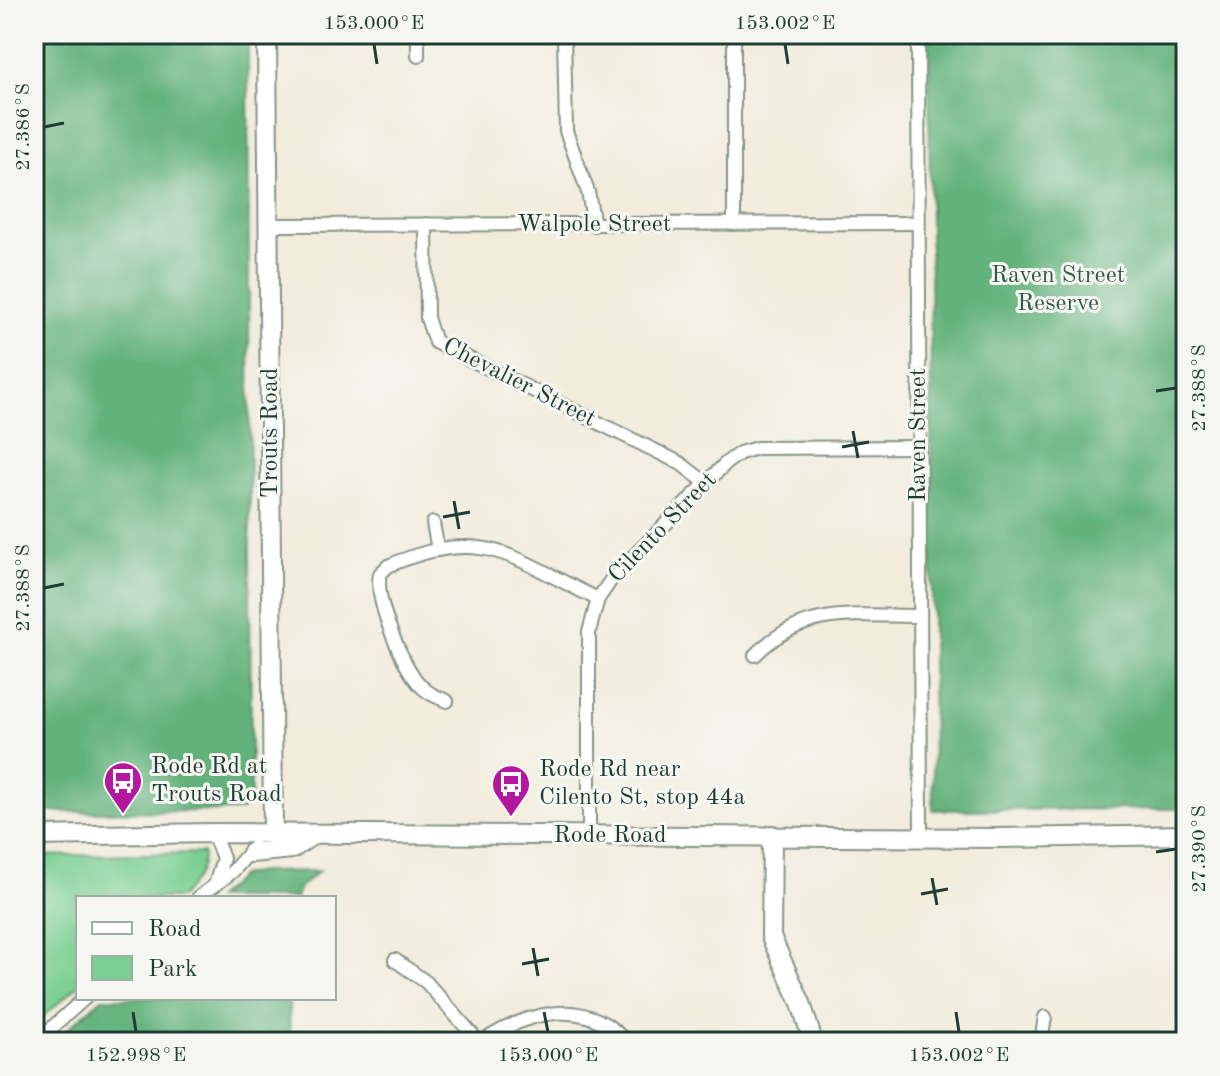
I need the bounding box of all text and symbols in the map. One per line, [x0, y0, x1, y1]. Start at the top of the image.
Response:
text: 153.000°E [324, 14, 424, 34]
text: 153.002°E [735, 14, 835, 34]
text: 27.386°S [14, 83, 34, 171]
street label: Walpole Street [517, 213, 671, 237]
park label: Raven Street Reserve [991, 264, 1125, 316]
street label: Chevalier Street [439, 334, 599, 432]
text: 27.388°S [1190, 344, 1210, 432]
street label: Trouts Road [259, 368, 283, 498]
street label: Raven Street [907, 368, 931, 502]
street label: Cilento Street [604, 468, 722, 588]
text: 27.388°S [14, 544, 34, 632]
place label: Rode Rd at Trouts Road [151, 755, 282, 807]
place label: Rode Rd near Cilento St, stop 44a [539, 758, 745, 810]
bus stop icon: Rode Rd at Trouts Road [102, 760, 144, 815]
bus stop icon: Rode Rd near Cilento St, stop 44a [490, 763, 532, 818]
text: 27.390°S [1190, 805, 1210, 893]
street label: Rode Road [554, 824, 666, 848]
legend [76, 896, 336, 1000]
text: Road [148, 918, 201, 942]
text: Park [148, 958, 197, 982]
text: 152.998°E [86, 1046, 186, 1066]
text: 153.000°E [498, 1046, 598, 1066]
text: 153.002°E [909, 1046, 1009, 1066]

